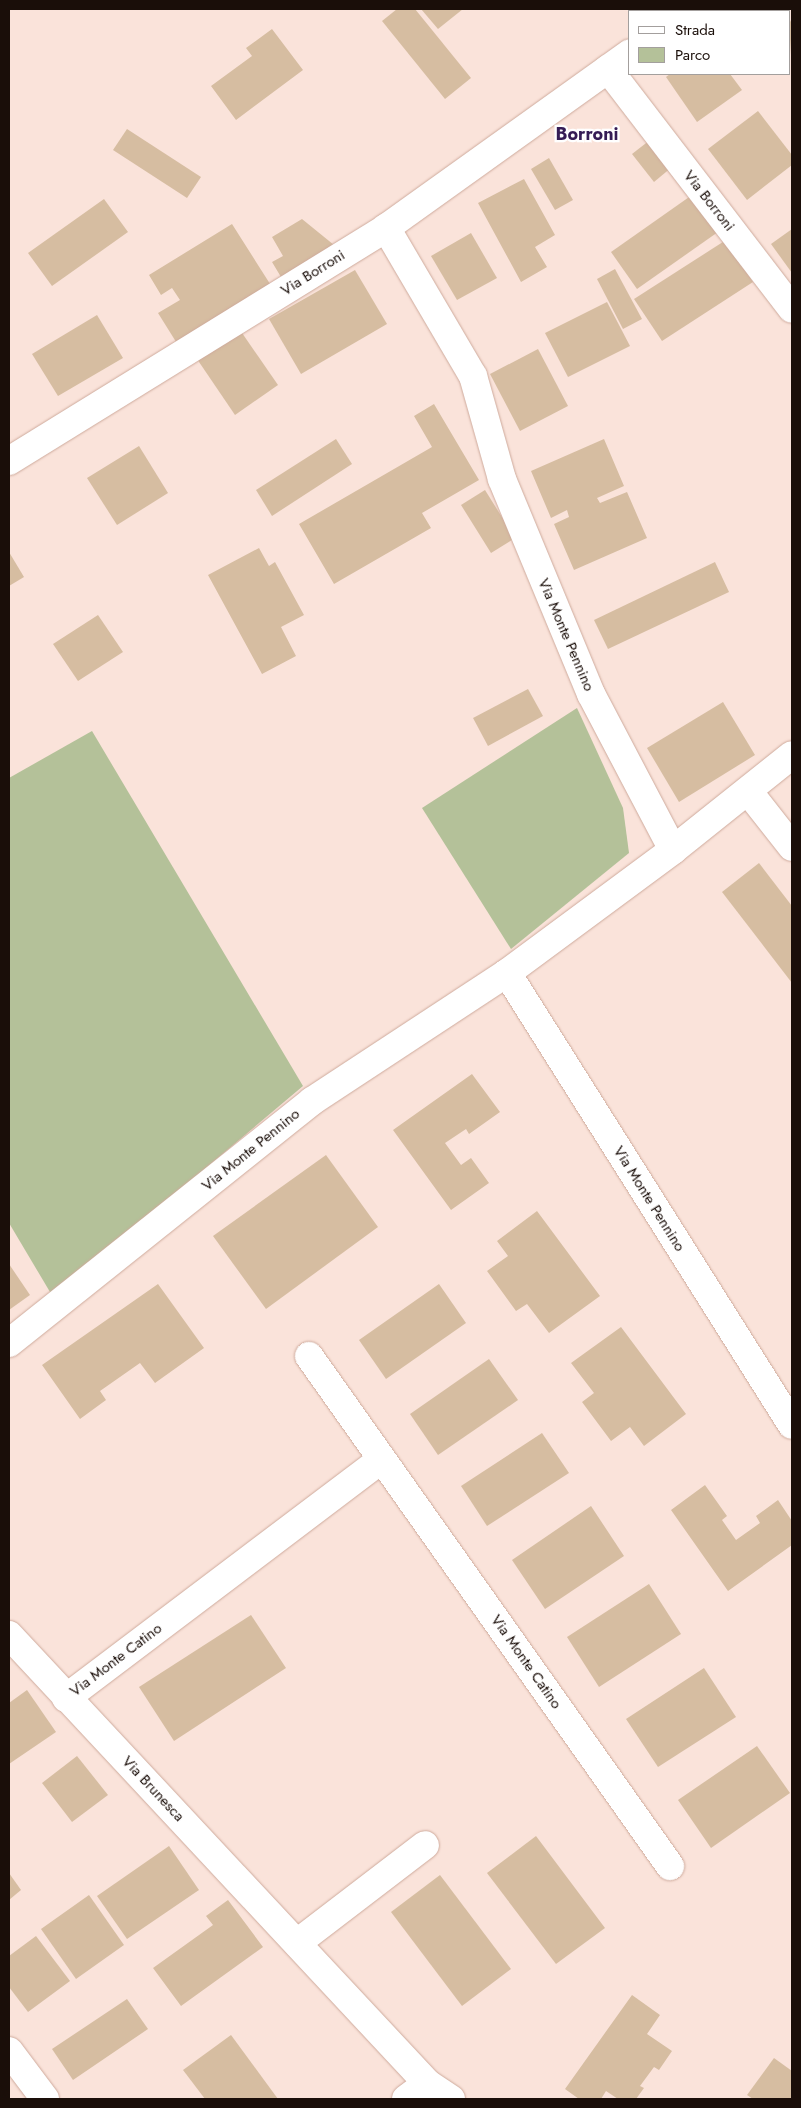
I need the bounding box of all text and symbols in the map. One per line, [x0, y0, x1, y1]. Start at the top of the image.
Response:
legend [628, 10, 791, 75]
text: Strada [675, 19, 715, 41]
text: Parco [675, 44, 710, 66]
district label: Borroni [555, 123, 619, 145]
street label: Via Borroni [680, 167, 738, 235]
street label: Via Borroni [278, 246, 348, 300]
street label: Via Monte Pennino [534, 576, 598, 694]
street label: Via Monte Pennino [198, 1105, 304, 1195]
street label: Via Monte Pennino [609, 1143, 689, 1255]
street label: Via Monte Catino [487, 1612, 565, 1712]
street label: Via Monte Catino [66, 1620, 166, 1700]
street label: Via Brunesca [118, 1753, 188, 1825]

